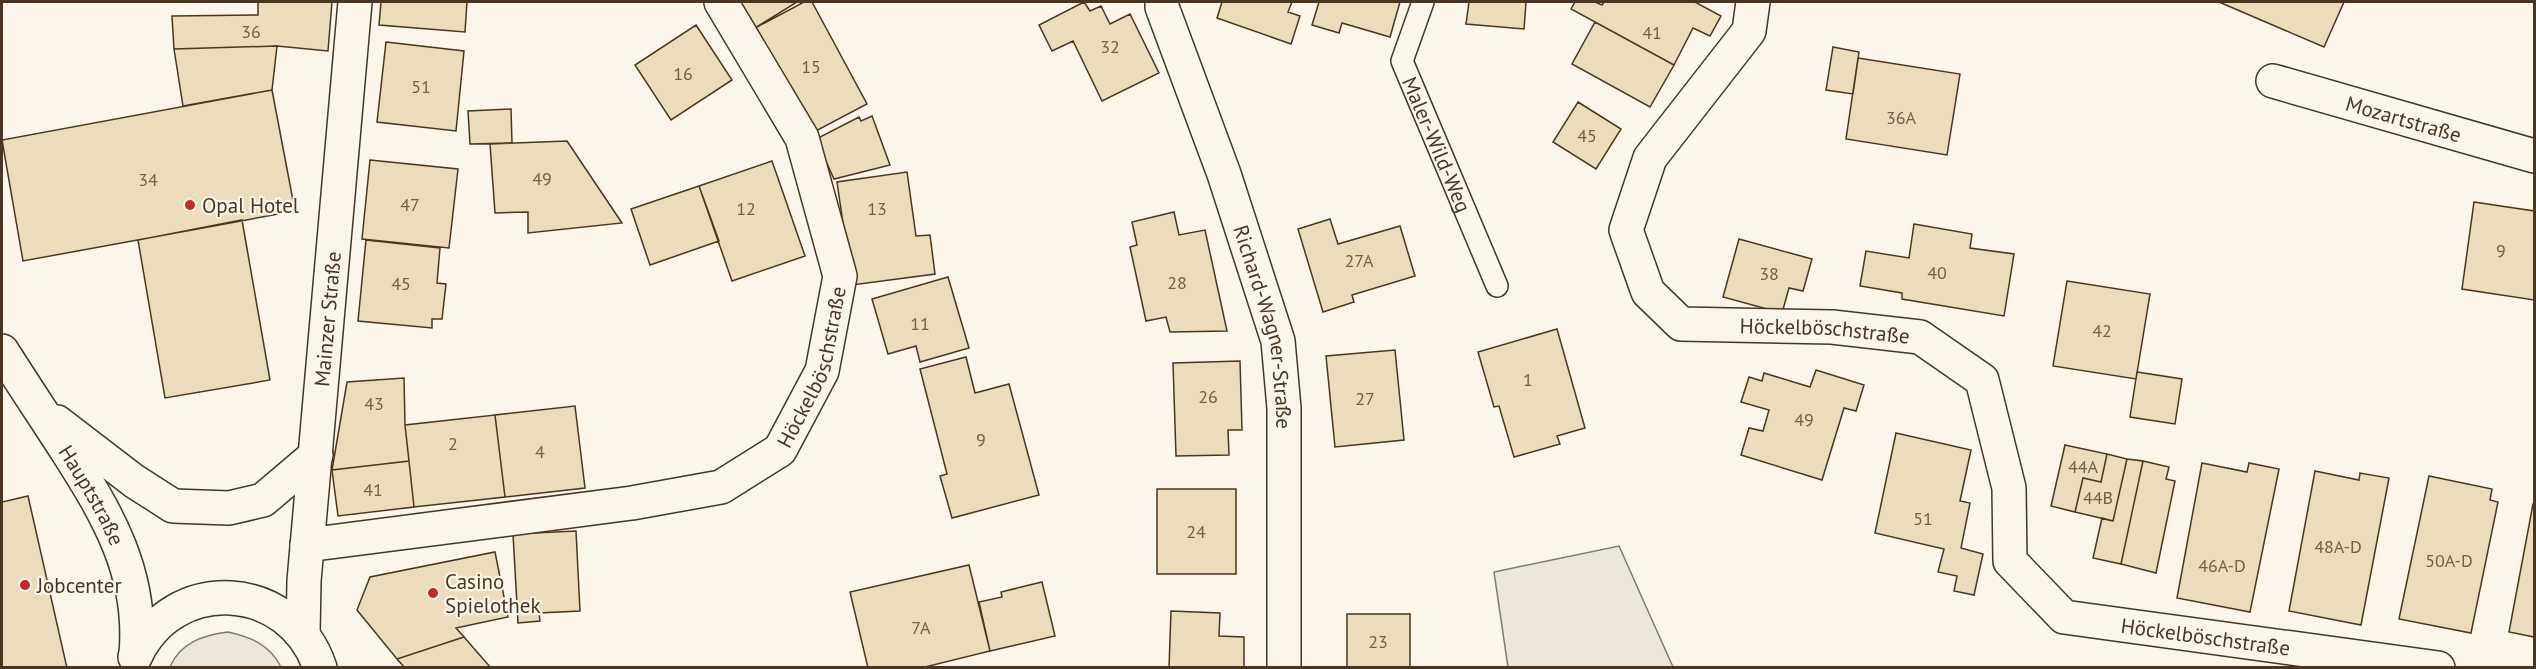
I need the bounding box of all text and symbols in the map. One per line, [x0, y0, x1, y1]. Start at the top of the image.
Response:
house number: 36 [241, 20, 261, 43]
house number: 41 [1642, 21, 1662, 44]
house number: 32 [1100, 35, 1120, 58]
house number: 15 [801, 55, 821, 78]
house number: 16 [673, 62, 693, 85]
street label: Maler-Wild-Weg [1397, 72, 1478, 216]
house number: 51 [411, 75, 431, 98]
street label: Mozartstraße [2343, 89, 2465, 148]
house number: 36A [1886, 106, 1917, 129]
house number: 45 [1577, 124, 1597, 147]
house number: 49 [532, 167, 552, 190]
house number: 34 [138, 168, 158, 191]
place label: Opal Hotel [202, 192, 299, 219]
house number: 47 [400, 193, 420, 216]
house number: 12 [736, 197, 756, 220]
house number: 13 [867, 197, 887, 220]
marker: Opal Hotel [183, 198, 197, 212]
street label: Richard-Wagner-Straße [1228, 221, 1298, 429]
house number: 9 [2496, 239, 2506, 262]
house number: 27A [1344, 249, 1374, 272]
street label: Mainzer Straße [308, 250, 346, 388]
house number: 40 [1927, 261, 1947, 284]
house number: 38 [1759, 262, 1779, 285]
house number: 28 [1167, 271, 1187, 294]
house number: 45 [391, 272, 411, 295]
street label: Höckelböschstraße [770, 284, 851, 452]
house number: 11 [910, 312, 930, 335]
street label: Höckelböschstraße [1739, 312, 1911, 349]
house number: 42 [2092, 319, 2112, 342]
house number: 1 [1523, 368, 1533, 391]
house number: 26 [1198, 385, 1218, 408]
house number: 27 [1355, 387, 1375, 410]
house number: 43 [364, 392, 384, 415]
house number: 49 [1794, 408, 1814, 431]
house number: 9 [976, 428, 986, 451]
house number: 2 [448, 432, 458, 455]
street label: Hauptstraße [53, 440, 131, 549]
house number: 4 [535, 440, 545, 463]
house number: 44A [2068, 455, 2099, 478]
house number: 41 [363, 478, 383, 501]
house number: 44B [2083, 486, 2113, 509]
house number: 51 [1913, 507, 1933, 530]
house number: 24 [1186, 520, 1206, 543]
house number: 48A-D [2314, 535, 2362, 558]
house number: 50A-D [2425, 549, 2473, 572]
house number: 46A-D [2198, 554, 2246, 577]
place label: Casino Spielothek [445, 568, 541, 619]
place label: Jobcenter [36, 572, 122, 599]
marker: Jobcenter [18, 578, 32, 592]
marker: Casino Spielothek [426, 586, 440, 600]
street label: Höckelböschstraße [2119, 611, 2292, 661]
house number: 7A [911, 616, 931, 639]
house number: 23 [1368, 630, 1388, 653]

